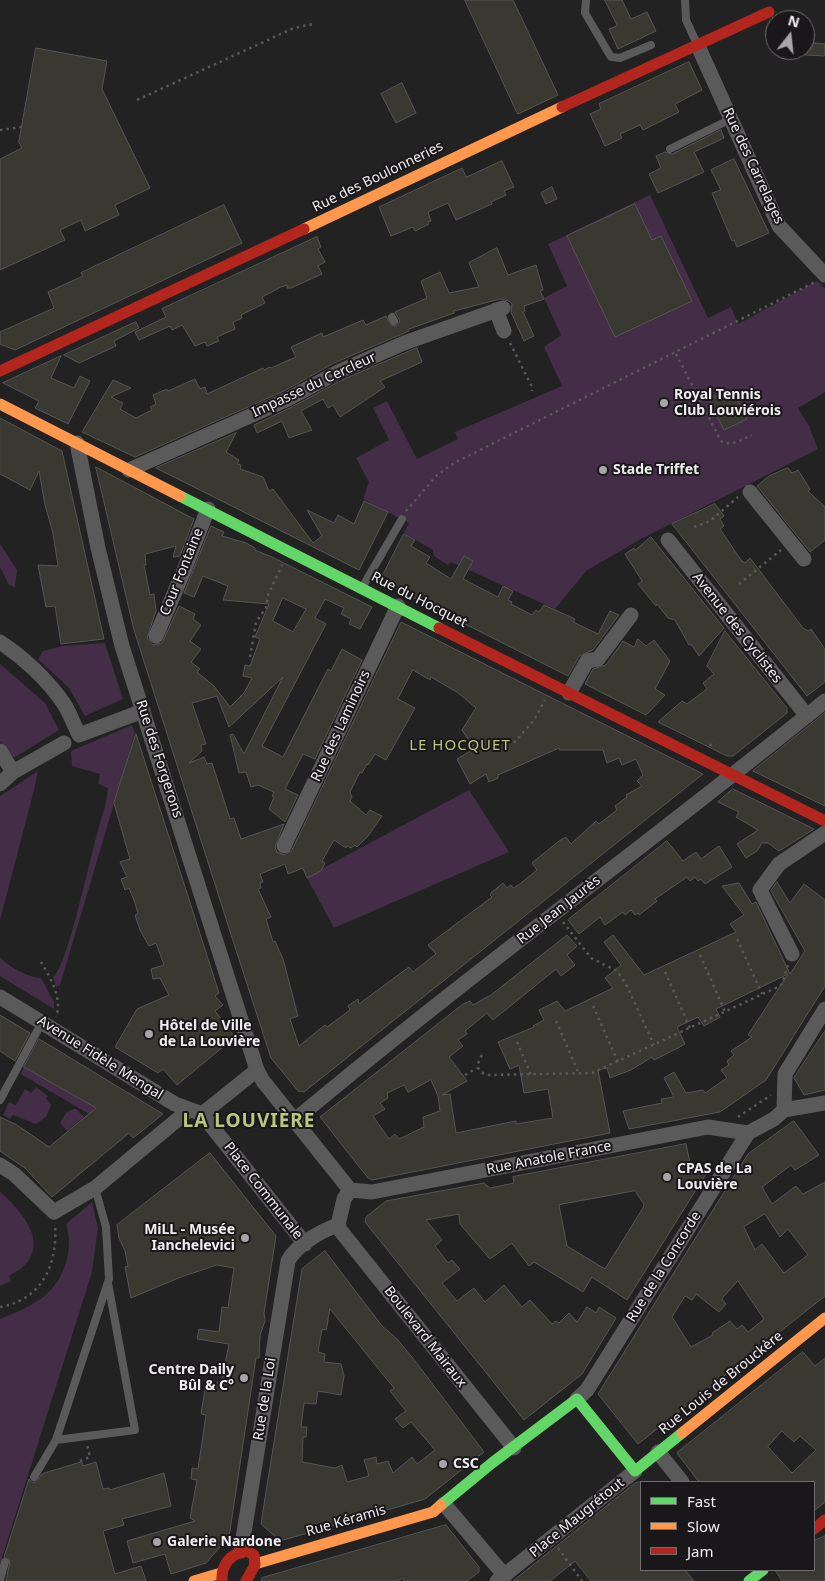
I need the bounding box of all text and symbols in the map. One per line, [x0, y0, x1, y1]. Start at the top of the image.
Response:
north arrow [765, 10, 815, 60]
text: N [786, 10, 802, 32]
street label: Rue des Carrelages [719, 105, 787, 227]
street label: Rue des Boulonneries [310, 138, 446, 216]
street label: Impasse du Cercleur [249, 349, 379, 421]
place label: Royal Tennis Club Louviérois [674, 387, 781, 420]
marker: Royal Tennis Club Louviérois [658, 397, 670, 409]
place label: Stade Triffet [613, 462, 699, 478]
marker: Stade Triffet [597, 464, 609, 476]
street label: Cour Fontaine [157, 526, 207, 618]
street label: Rue du Hocquet [368, 569, 470, 631]
street label: Avenue des Cyclistes [689, 569, 785, 687]
street label: Rue des Laminoirs [308, 668, 374, 784]
street label: Rue des Forgerons [132, 698, 186, 820]
district label: LE HOCQUET [408, 737, 512, 755]
street label: Rue Jean Jaurès [514, 872, 604, 948]
street label: Avenue Fidèle Mengal [34, 1013, 166, 1103]
place label: Hôtel de Ville de La Louvière [159, 1018, 260, 1050]
marker: Hôtel de Ville de La Louvière [143, 1028, 155, 1040]
district label: LA LOUVIÈRE [181, 1111, 317, 1133]
street label: Rue Anatole France [485, 1138, 613, 1178]
street label: Place Communale [220, 1139, 306, 1243]
place label: CPAS de La Louvière [677, 1161, 752, 1194]
marker: CPAS de La Louvière [661, 1171, 673, 1183]
street label: Rue de la Concorde [623, 1209, 705, 1325]
place label: MiLL - Musée Ianchelevici [144, 1222, 235, 1254]
marker: MiLL - Musée Ianchelevici [239, 1232, 251, 1244]
street label: Boulevard Mairaux [380, 1283, 470, 1391]
street label: Rue Louis de Brouckère [656, 1328, 786, 1438]
street label: Rue de la Loi [250, 1356, 280, 1442]
place label: Centre Daily Bûl & C° [149, 1362, 234, 1394]
marker: Centre Daily Bûl & C° [238, 1372, 250, 1384]
place label: CSC [453, 1456, 479, 1472]
marker: CSC [437, 1458, 449, 1470]
street label: Place Maugrétout [526, 1475, 628, 1561]
legend [640, 1481, 815, 1571]
text: Fast [687, 1491, 716, 1511]
street label: Rue Kéramis [304, 1502, 388, 1540]
text: Slow [687, 1516, 720, 1536]
place label: Galerie Nardone [167, 1534, 281, 1550]
marker: Galerie Nardone [151, 1536, 163, 1548]
text: Jam [687, 1541, 714, 1561]

